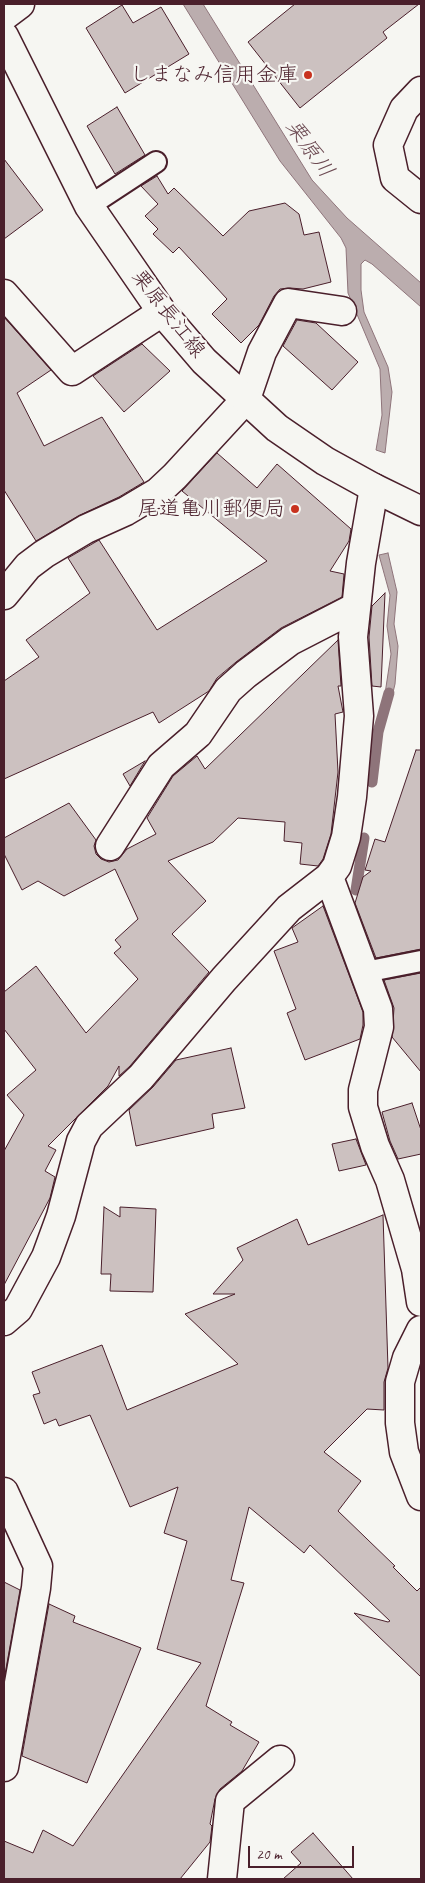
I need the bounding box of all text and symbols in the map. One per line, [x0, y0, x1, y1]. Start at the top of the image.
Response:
place label: しまなみ信用金庫 [130, 62, 298, 88]
marker: しまなみ信用金庫 [302, 69, 314, 81]
water label: 栗原川 [279, 115, 339, 183]
street label: 栗原長江線 [126, 265, 210, 363]
place label: 尾道亀川郵便局 [138, 496, 285, 522]
marker: 尾道亀川郵便局 [289, 503, 301, 515]
scale bar [250, 1836, 356, 1868]
text: 20 m [256, 1845, 282, 1864]

